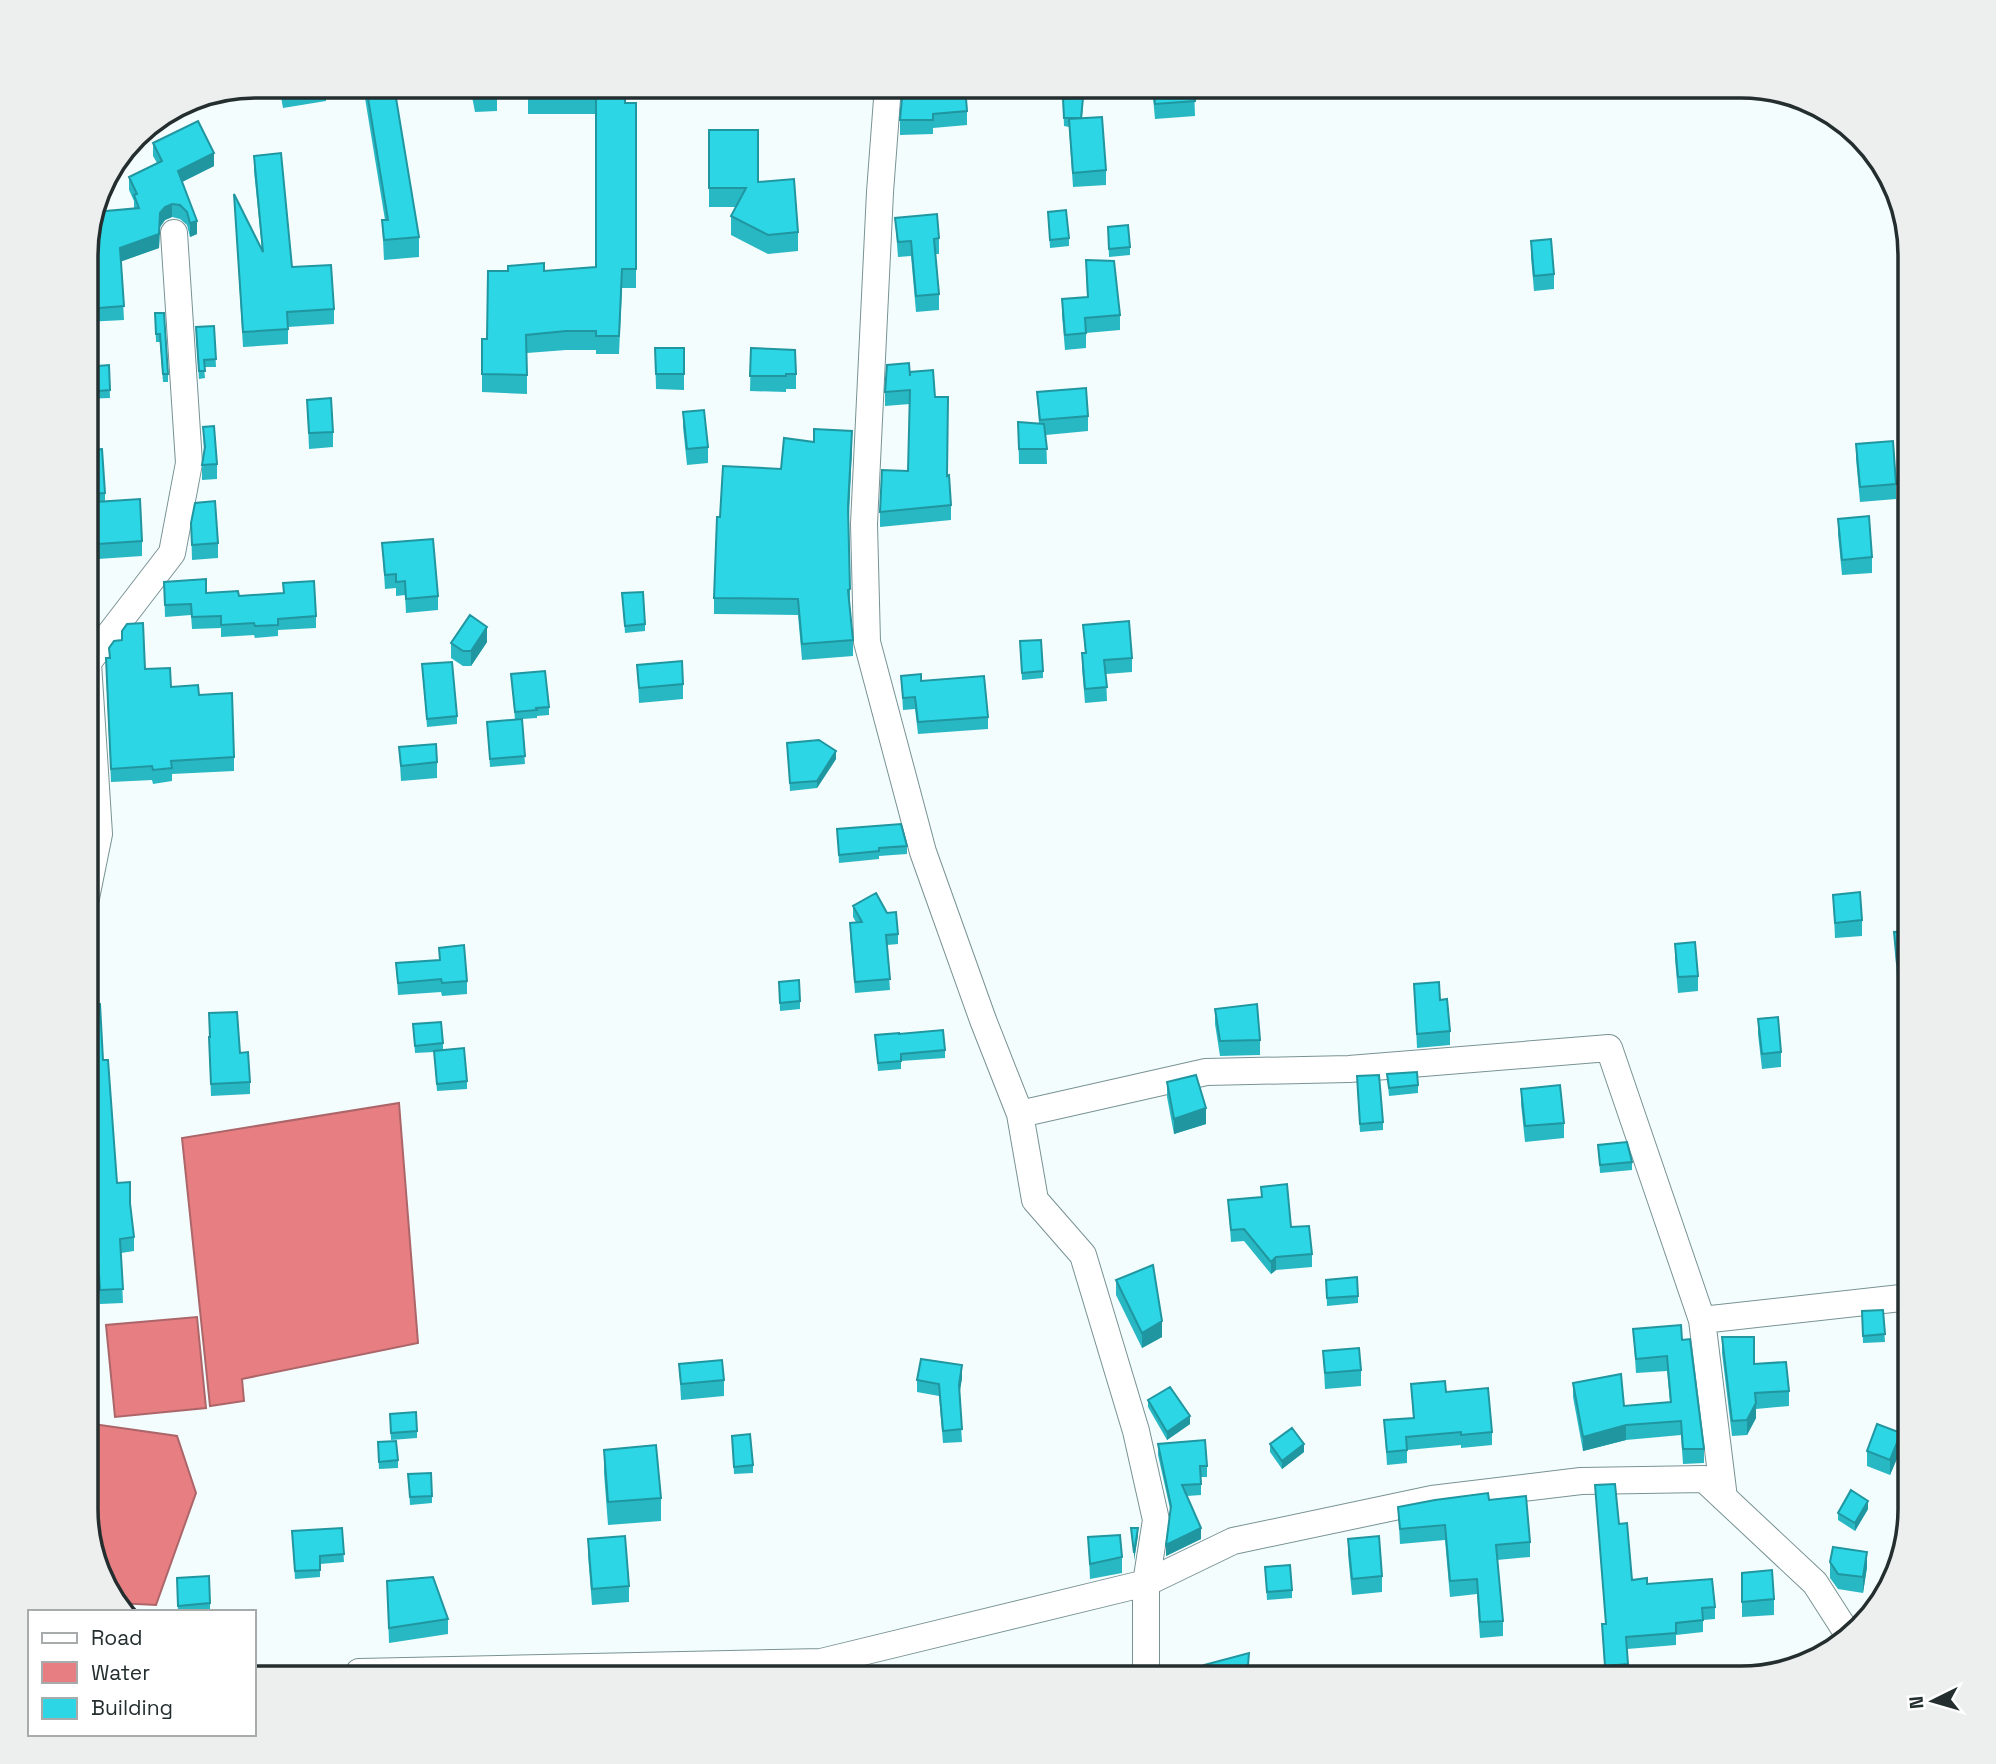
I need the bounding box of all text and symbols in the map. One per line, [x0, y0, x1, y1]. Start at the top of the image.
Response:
legend [28, 1610, 256, 1736]
text: Road [91, 1624, 143, 1651]
text: Water [91, 1659, 150, 1686]
north arrow [1898, 1666, 1968, 1736]
text: Building [91, 1694, 173, 1721]
text: N [1904, 1695, 1930, 1710]

